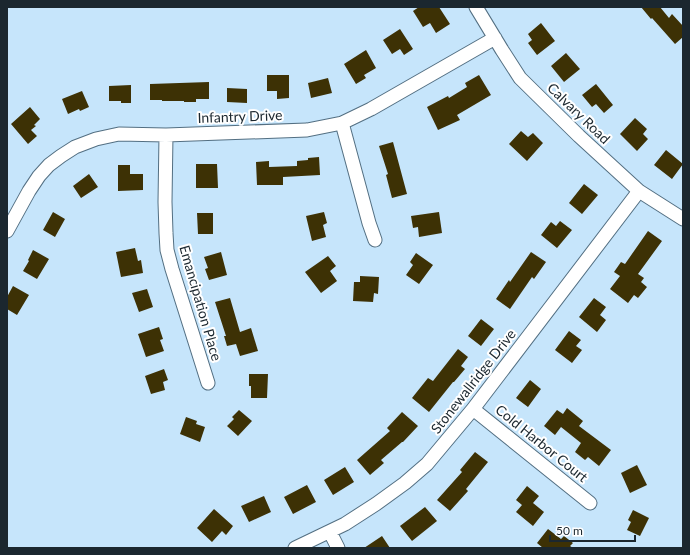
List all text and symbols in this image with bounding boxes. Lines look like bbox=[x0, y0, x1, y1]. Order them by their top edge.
street label: Calvary Road bbox=[544, 79, 614, 147]
street label: Infantry Drive bbox=[197, 106, 283, 126]
street label: Emancipation Place bbox=[176, 243, 226, 363]
street label: Stonewallridge Drive bbox=[427, 325, 519, 437]
street label: Cold Harbor Court bbox=[492, 401, 592, 485]
scale bar bbox=[550, 517, 635, 543]
text: 50 m bbox=[556, 523, 583, 538]

